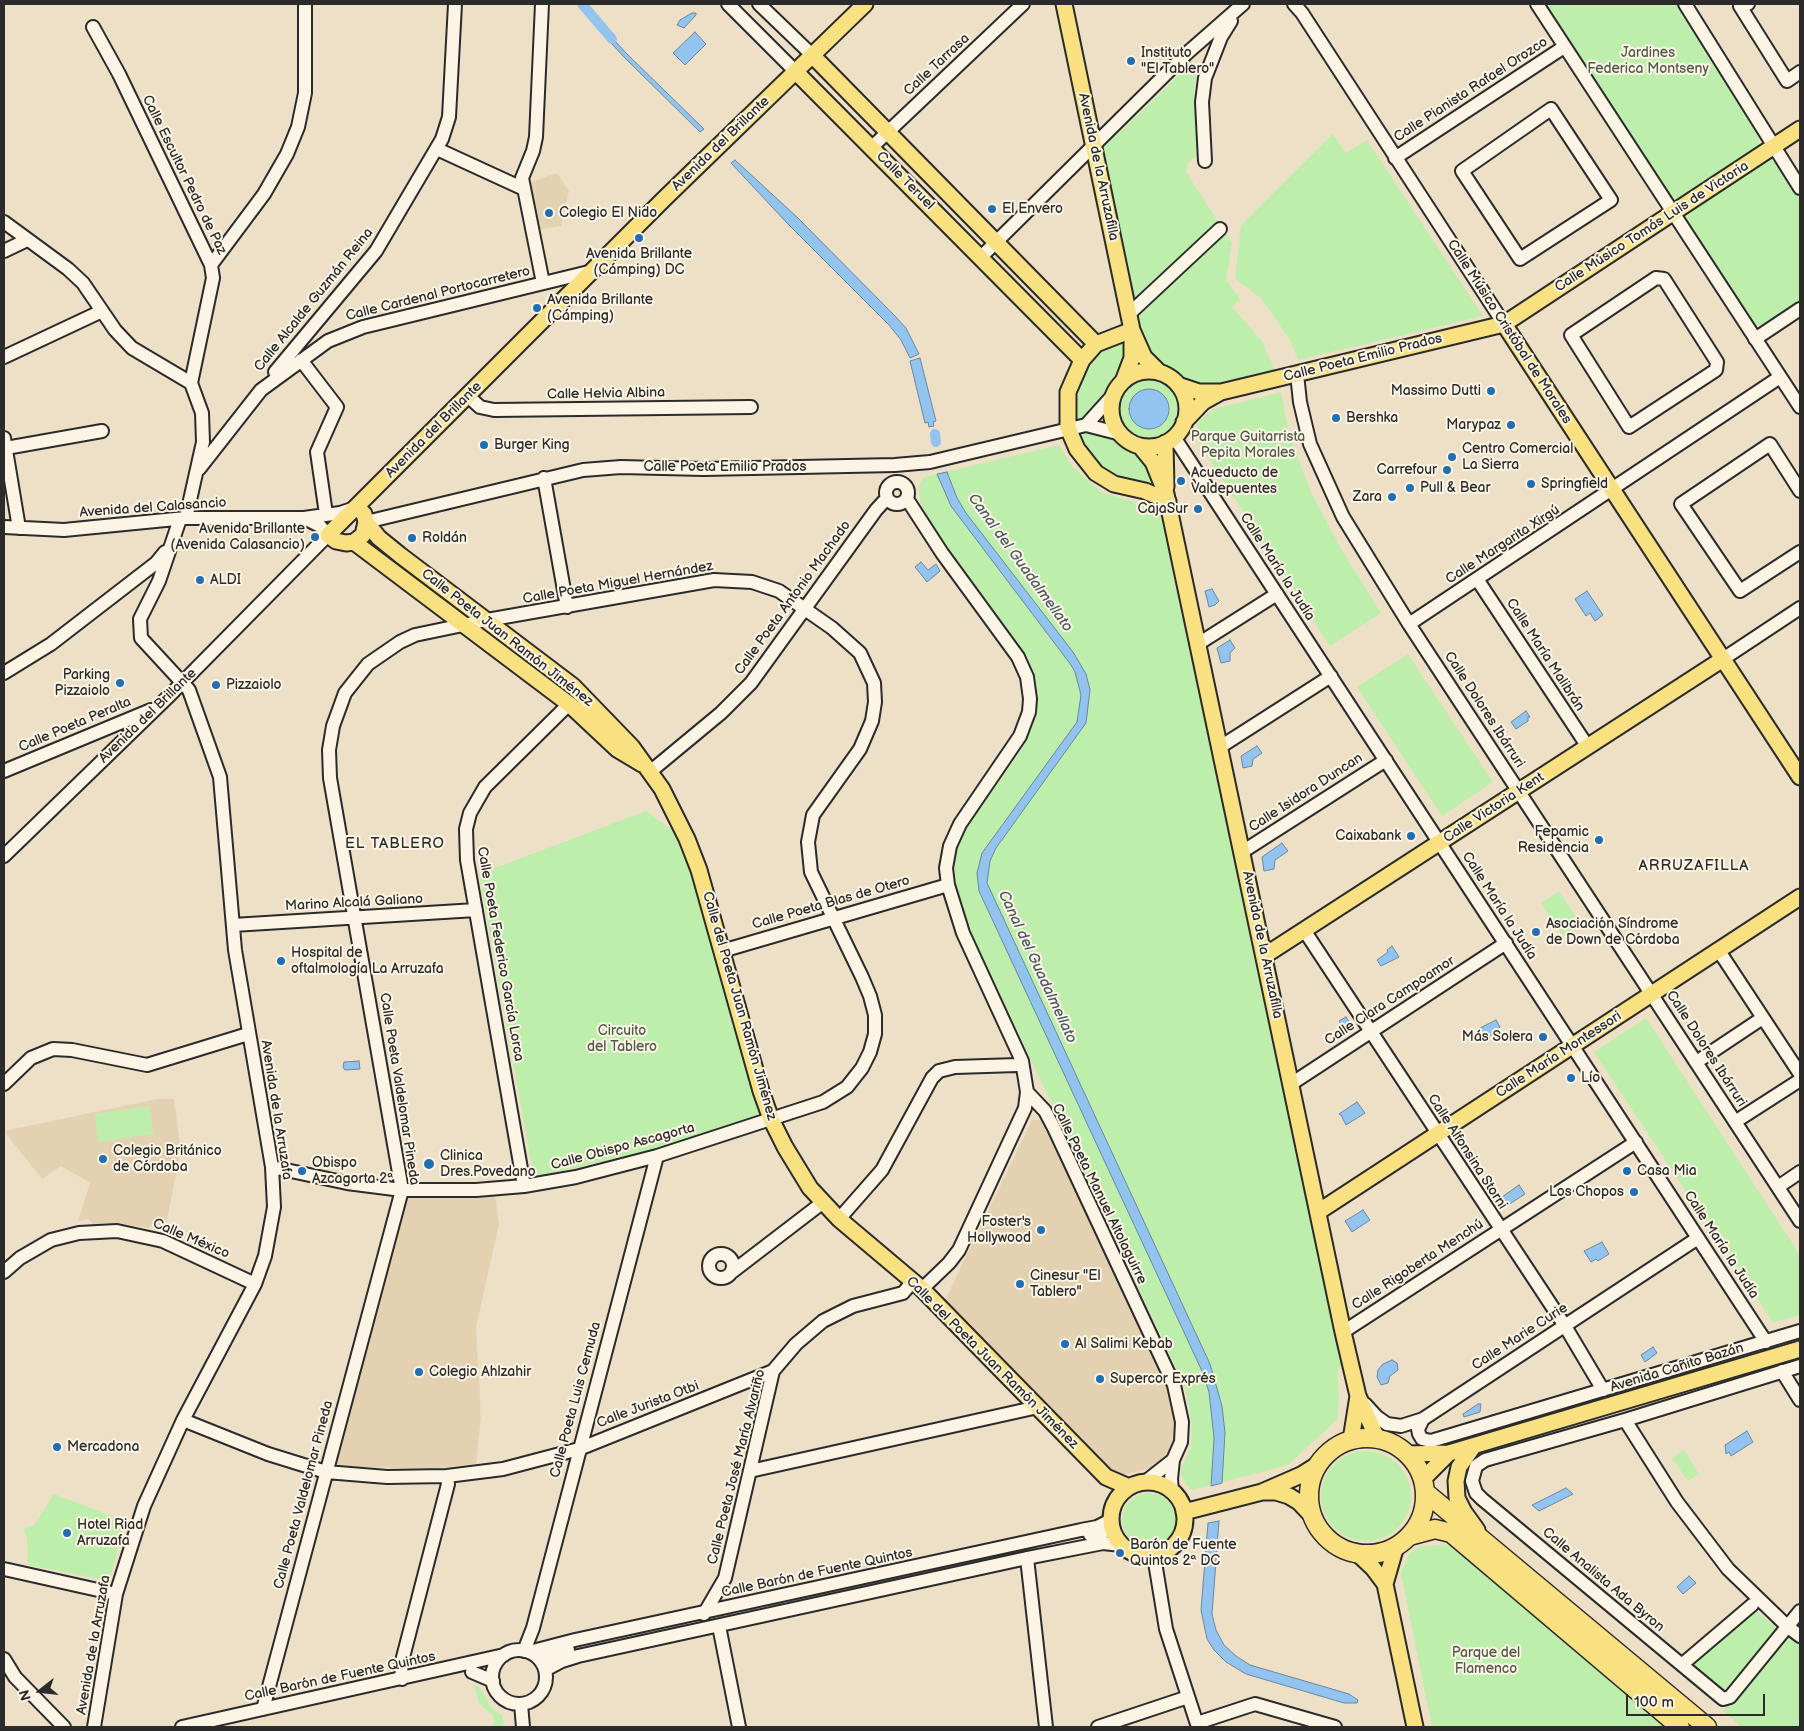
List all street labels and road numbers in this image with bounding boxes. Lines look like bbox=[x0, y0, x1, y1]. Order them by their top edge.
street label: Calle Tarrasa bbox=[901, 30, 973, 100]
street label: Calle Pianista Rafael Orozco bbox=[1391, 34, 1551, 146]
street label: Avenida de la Arruzafilla bbox=[1074, 92, 1122, 242]
street label: Calle Escultor Pedro de Paz bbox=[138, 93, 230, 257]
street label: Avenida del Brillante bbox=[669, 93, 773, 195]
street label: Calle Teruel bbox=[872, 148, 938, 214]
street label: Calle Músico Tomás Luis de Victoria bbox=[1552, 158, 1752, 296]
street label: Calle Alcalde Guzmán Reina bbox=[251, 225, 377, 375]
street label: Calle Músico Cristóbal de Morales bbox=[1443, 237, 1575, 427]
street label: Calle Cardenal Portocarretero bbox=[344, 263, 532, 325]
street label: Calle Poeta Emilio Prados bbox=[1282, 330, 1444, 386]
street label: Avenida del Brillante bbox=[382, 378, 486, 482]
street label: Calle Helvia Albina bbox=[547, 385, 665, 403]
street label: Calle Poeta Emilio Prados bbox=[644, 459, 806, 475]
street label: Avenida del Calasancio bbox=[79, 494, 227, 522]
street label: Calle Margarita Xirgú bbox=[1443, 502, 1563, 588]
street label: Calle María la Judía bbox=[1236, 510, 1318, 624]
street label: Calle Poeta Antonio Machado bbox=[731, 518, 855, 678]
street label: Calle Poeta Miguel Hernández bbox=[522, 558, 714, 608]
street label: Calle Poeta Juan Ramón Jiménez bbox=[418, 566, 596, 710]
street label: Calle María Malibrán bbox=[1502, 595, 1588, 715]
street label: Calle Dolores Ibárruri bbox=[1440, 649, 1528, 771]
street label: Avenida del Brillante bbox=[96, 665, 200, 767]
street label: Calle Poeta Peralta bbox=[16, 694, 134, 756]
street label: Calle Isidora Duncan bbox=[1246, 750, 1366, 836]
street label: Calle Victoria Kent bbox=[1440, 769, 1548, 847]
street label: Calle Poeta Federico García Lorca bbox=[473, 845, 527, 1063]
street label: Calle María la Judía bbox=[1458, 849, 1540, 963]
street label: Avenida de la Arruzafilla bbox=[1238, 870, 1286, 1020]
street label: Calle Poeta Blas de Otero bbox=[750, 872, 912, 934]
street label: Calle del Poeta Juan Ramón Jiménez bbox=[698, 890, 780, 1122]
street label: Marino Alcalá Galiano bbox=[285, 891, 423, 915]
street label: Calle Clara Campoamor bbox=[1322, 953, 1458, 1049]
street label: Calle Dolores Ibárruri bbox=[1662, 988, 1750, 1110]
street label: Calle Poeta Valdelomar Pineda bbox=[375, 992, 423, 1186]
street label: Calle María Montessori bbox=[1493, 1008, 1625, 1102]
street label: Avenida de la Arruzafa bbox=[257, 1039, 295, 1181]
street label: Calle Alfonsina Storni bbox=[1424, 1091, 1510, 1213]
street label: Calle Poeta Manuel Altolaguirre bbox=[1048, 1101, 1150, 1287]
street label: Calle Obispo Ascagorta bbox=[549, 1120, 697, 1174]
street label: Calle María la Judía bbox=[1680, 1188, 1762, 1302]
street label: Calle México bbox=[150, 1215, 232, 1263]
street label: Calle Rigoberta Menchú bbox=[1349, 1216, 1487, 1314]
street label: Calle del Poeta Juan Ramón Jiménez bbox=[902, 1273, 1082, 1453]
street label: Calle Marie Curie bbox=[1469, 1300, 1571, 1374]
street label: Calle Poeta Luis Cernuda bbox=[547, 1320, 605, 1480]
street label: Avenida Cañito Bazán bbox=[1608, 1340, 1746, 1396]
street label: Calle Poeta José María Alvariño bbox=[705, 1368, 769, 1566]
street label: Calle Jurista Otbi bbox=[595, 1378, 701, 1432]
street label: Calle Poeta Valdelomar Pineda bbox=[271, 1399, 337, 1591]
street label: Calle Analista Ada Byron bbox=[1539, 1524, 1667, 1636]
street label: Calle Barón de Fuente Quintos bbox=[720, 1545, 914, 1601]
street label: Avenida de la Arruzafa bbox=[73, 1574, 115, 1716]
street label: Calle Barón de Fuente Quintos bbox=[243, 1649, 437, 1705]

